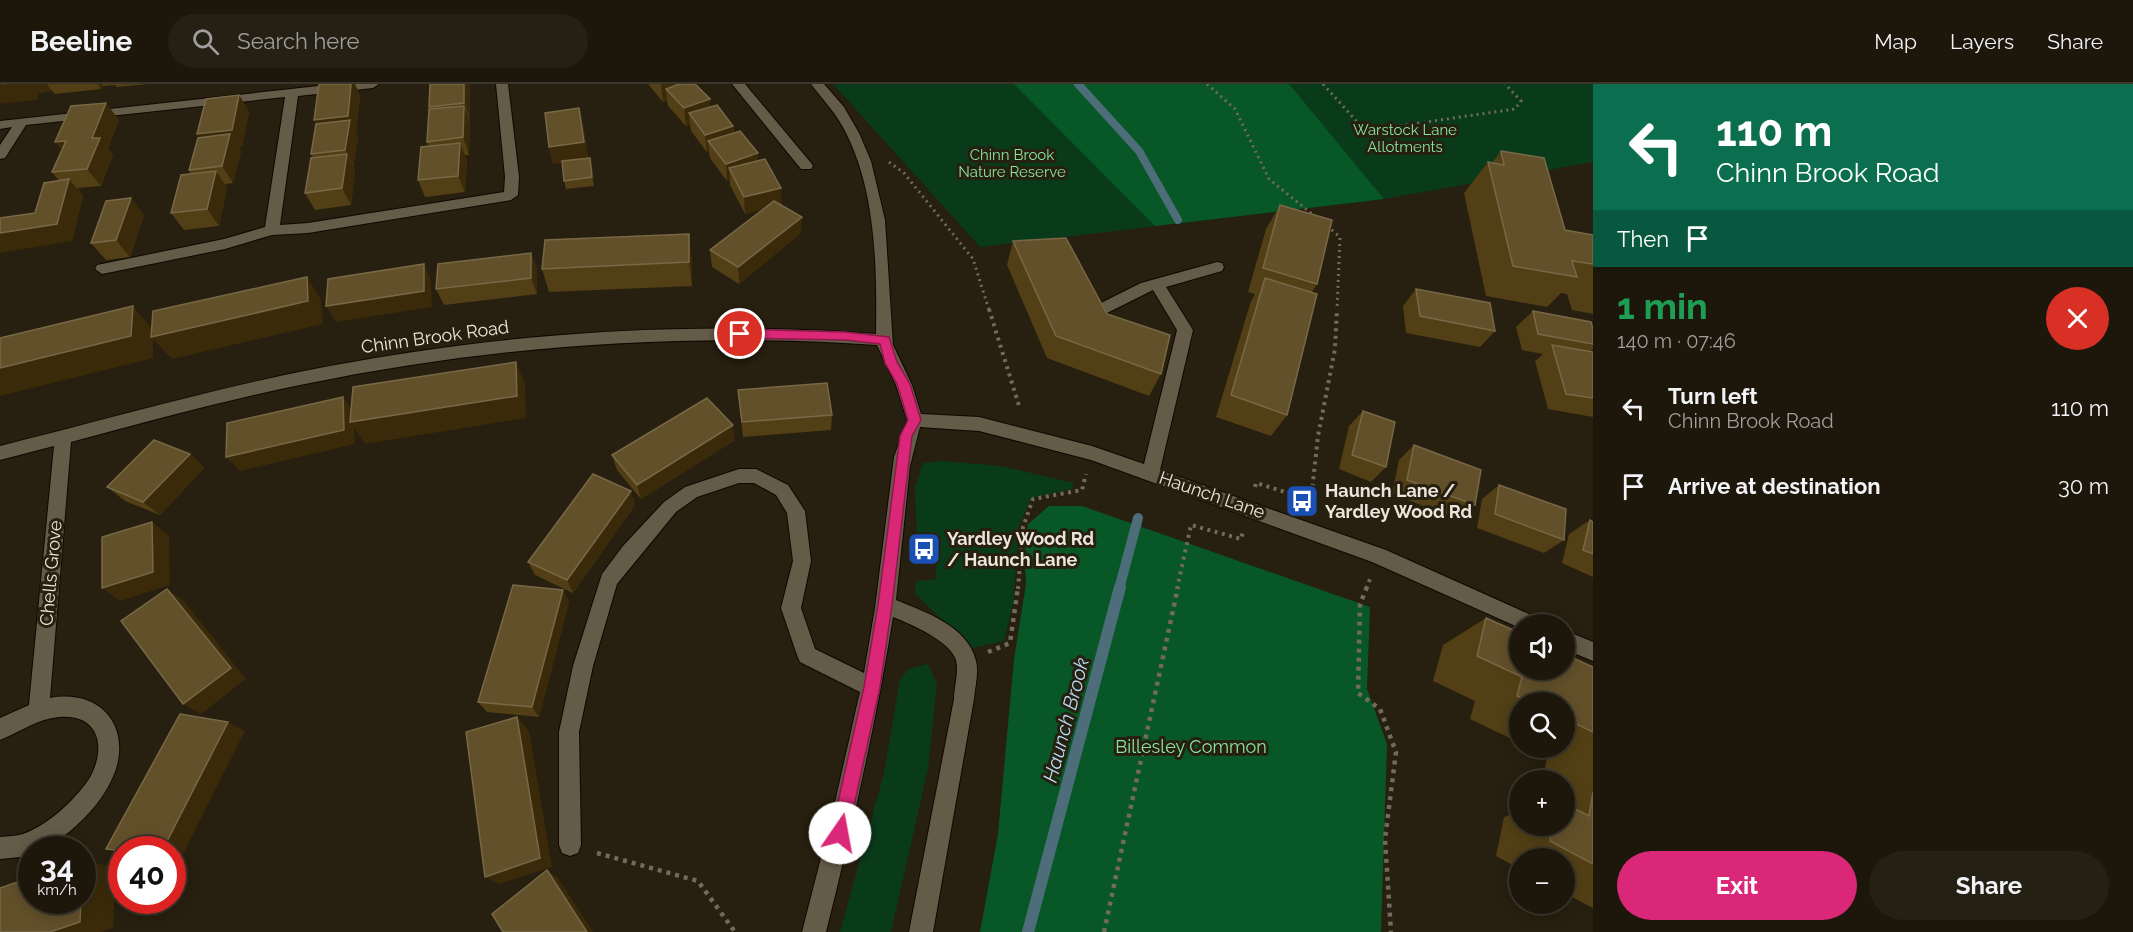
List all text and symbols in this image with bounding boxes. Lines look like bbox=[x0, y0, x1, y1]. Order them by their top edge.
search box bbox=[168, 14, 588, 68]
text: Beeline bbox=[30, 25, 132, 58]
icon: search bbox=[189, 25, 222, 58]
text: Search here bbox=[237, 28, 359, 54]
text: Map bbox=[1874, 29, 1917, 54]
text: Layers bbox=[1950, 29, 2014, 54]
text: Share bbox=[2047, 29, 2103, 54]
text: 110 m bbox=[1716, 107, 1832, 156]
icon: left bbox=[1617, 108, 1695, 186]
park label: Warstock Lane Allotments bbox=[1353, 121, 1457, 156]
park label: Chinn Brook Nature Reserve bbox=[958, 146, 1066, 181]
text: Chinn Brook Road bbox=[1716, 157, 1940, 188]
icon: arrive bbox=[1681, 222, 1714, 255]
text: Then bbox=[1617, 226, 1669, 252]
text: 1 min bbox=[1617, 285, 1708, 327]
button: close bbox=[2046, 287, 2109, 350]
pin bbox=[714, 308, 765, 359]
street label: Chinn Brook Road bbox=[360, 316, 510, 357]
icon: arrive bbox=[723, 317, 756, 350]
text: 140 m · 07:46 bbox=[1617, 329, 1736, 353]
text: Turn left bbox=[1668, 383, 1758, 409]
icon: left bbox=[1617, 392, 1650, 425]
text: 110 m bbox=[2051, 395, 2109, 421]
text: Chinn Brook Road bbox=[1668, 409, 1834, 433]
street label: Haunch Lane bbox=[1156, 467, 1268, 523]
icon: arrive bbox=[1617, 470, 1650, 503]
text: Arrive at destination bbox=[1668, 473, 1881, 499]
text: 30 m bbox=[2058, 473, 2109, 499]
place label: Haunch Lane / Yardley Wood Rd bbox=[1325, 480, 1472, 522]
bus stop icon: Haunch Lane / Yardley Wood Rd bbox=[1284, 483, 1320, 519]
street label: Chells Grove bbox=[35, 519, 66, 626]
place label: Yardley Wood Rd / Haunch Lane bbox=[947, 528, 1094, 570]
bus stop icon: Yardley Wood Rd / Haunch Lane bbox=[906, 531, 942, 567]
map controls bbox=[1509, 614, 1575, 914]
button: sound bbox=[1509, 614, 1575, 680]
water label: Haunch Brook bbox=[1038, 655, 1094, 785]
button: search bbox=[1509, 692, 1575, 758]
park label: Billesley Common bbox=[1115, 736, 1267, 757]
button: + bbox=[1509, 770, 1575, 836]
position arrow bbox=[808, 801, 872, 865]
speed limit sign: 40 bbox=[108, 836, 186, 914]
button: − bbox=[1509, 848, 1575, 914]
text: 34 bbox=[40, 850, 74, 885]
button: Exit bbox=[1617, 851, 1857, 920]
button: Share bbox=[1869, 851, 2109, 920]
text: km/h bbox=[37, 881, 77, 899]

